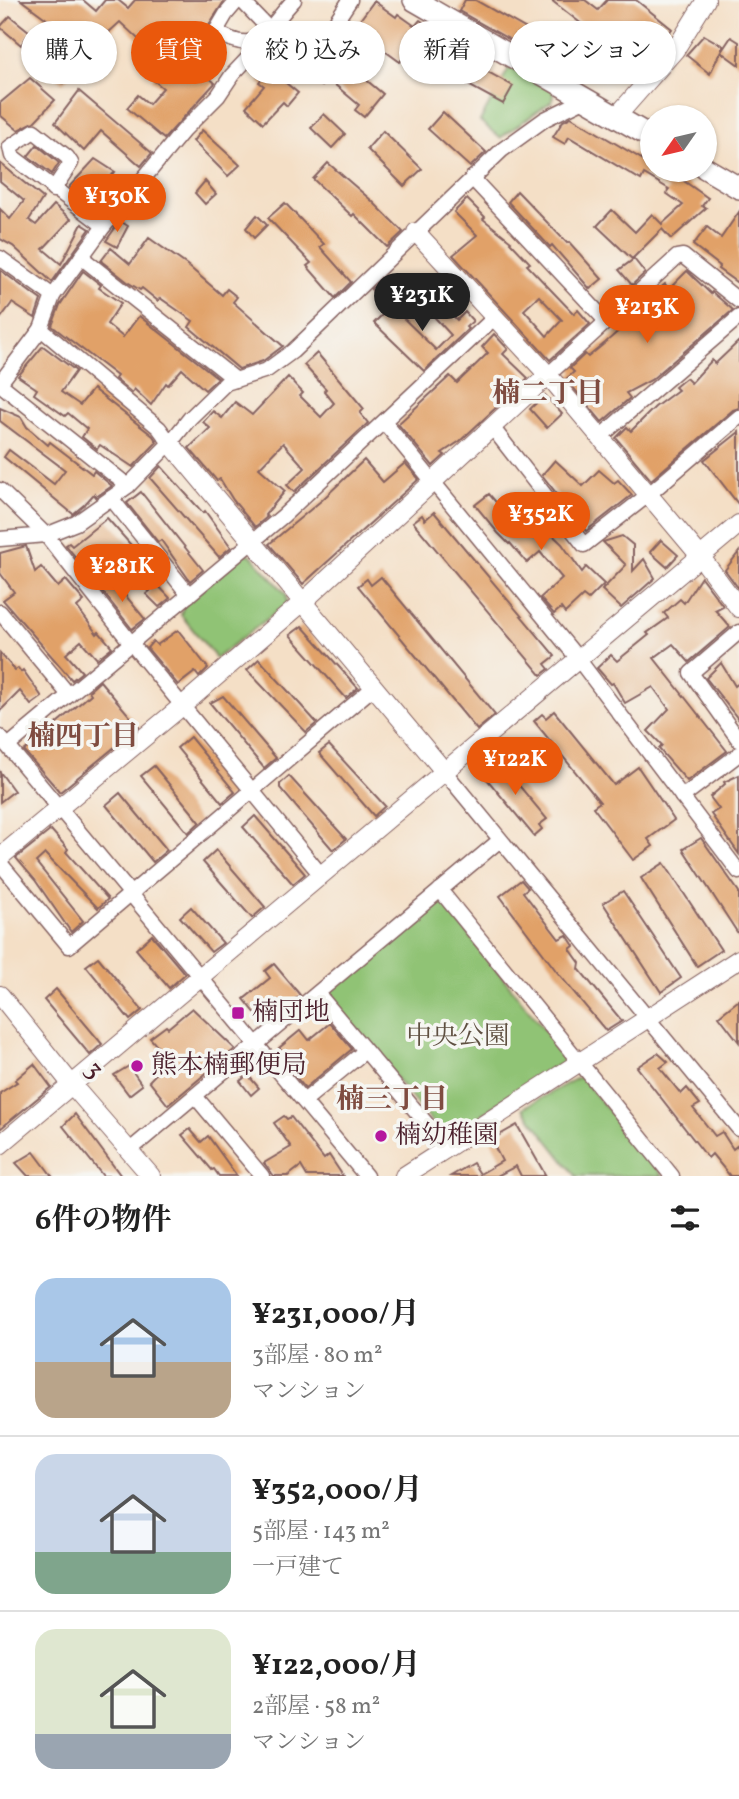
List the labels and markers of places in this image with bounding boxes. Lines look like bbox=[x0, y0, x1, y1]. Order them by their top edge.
pin: ¥130K bbox=[68, 174, 166, 234]
pin: ¥231K bbox=[373, 274, 471, 333]
pin: ¥213K bbox=[598, 286, 696, 345]
pin: ¥352K bbox=[492, 492, 590, 552]
pin: ¥281K bbox=[73, 544, 171, 604]
pin: ¥122K bbox=[466, 738, 564, 797]
place label: 楠団地 bbox=[252, 995, 330, 1031]
marker: 楠団地 bbox=[230, 1005, 246, 1021]
place label: 熊本楠郵便局 bbox=[151, 1048, 307, 1084]
marker: 熊本楠郵便局 bbox=[129, 1058, 145, 1074]
place label: 楠幼稚園 bbox=[395, 1118, 499, 1154]
marker: 楠幼稚園 bbox=[373, 1128, 389, 1144]

